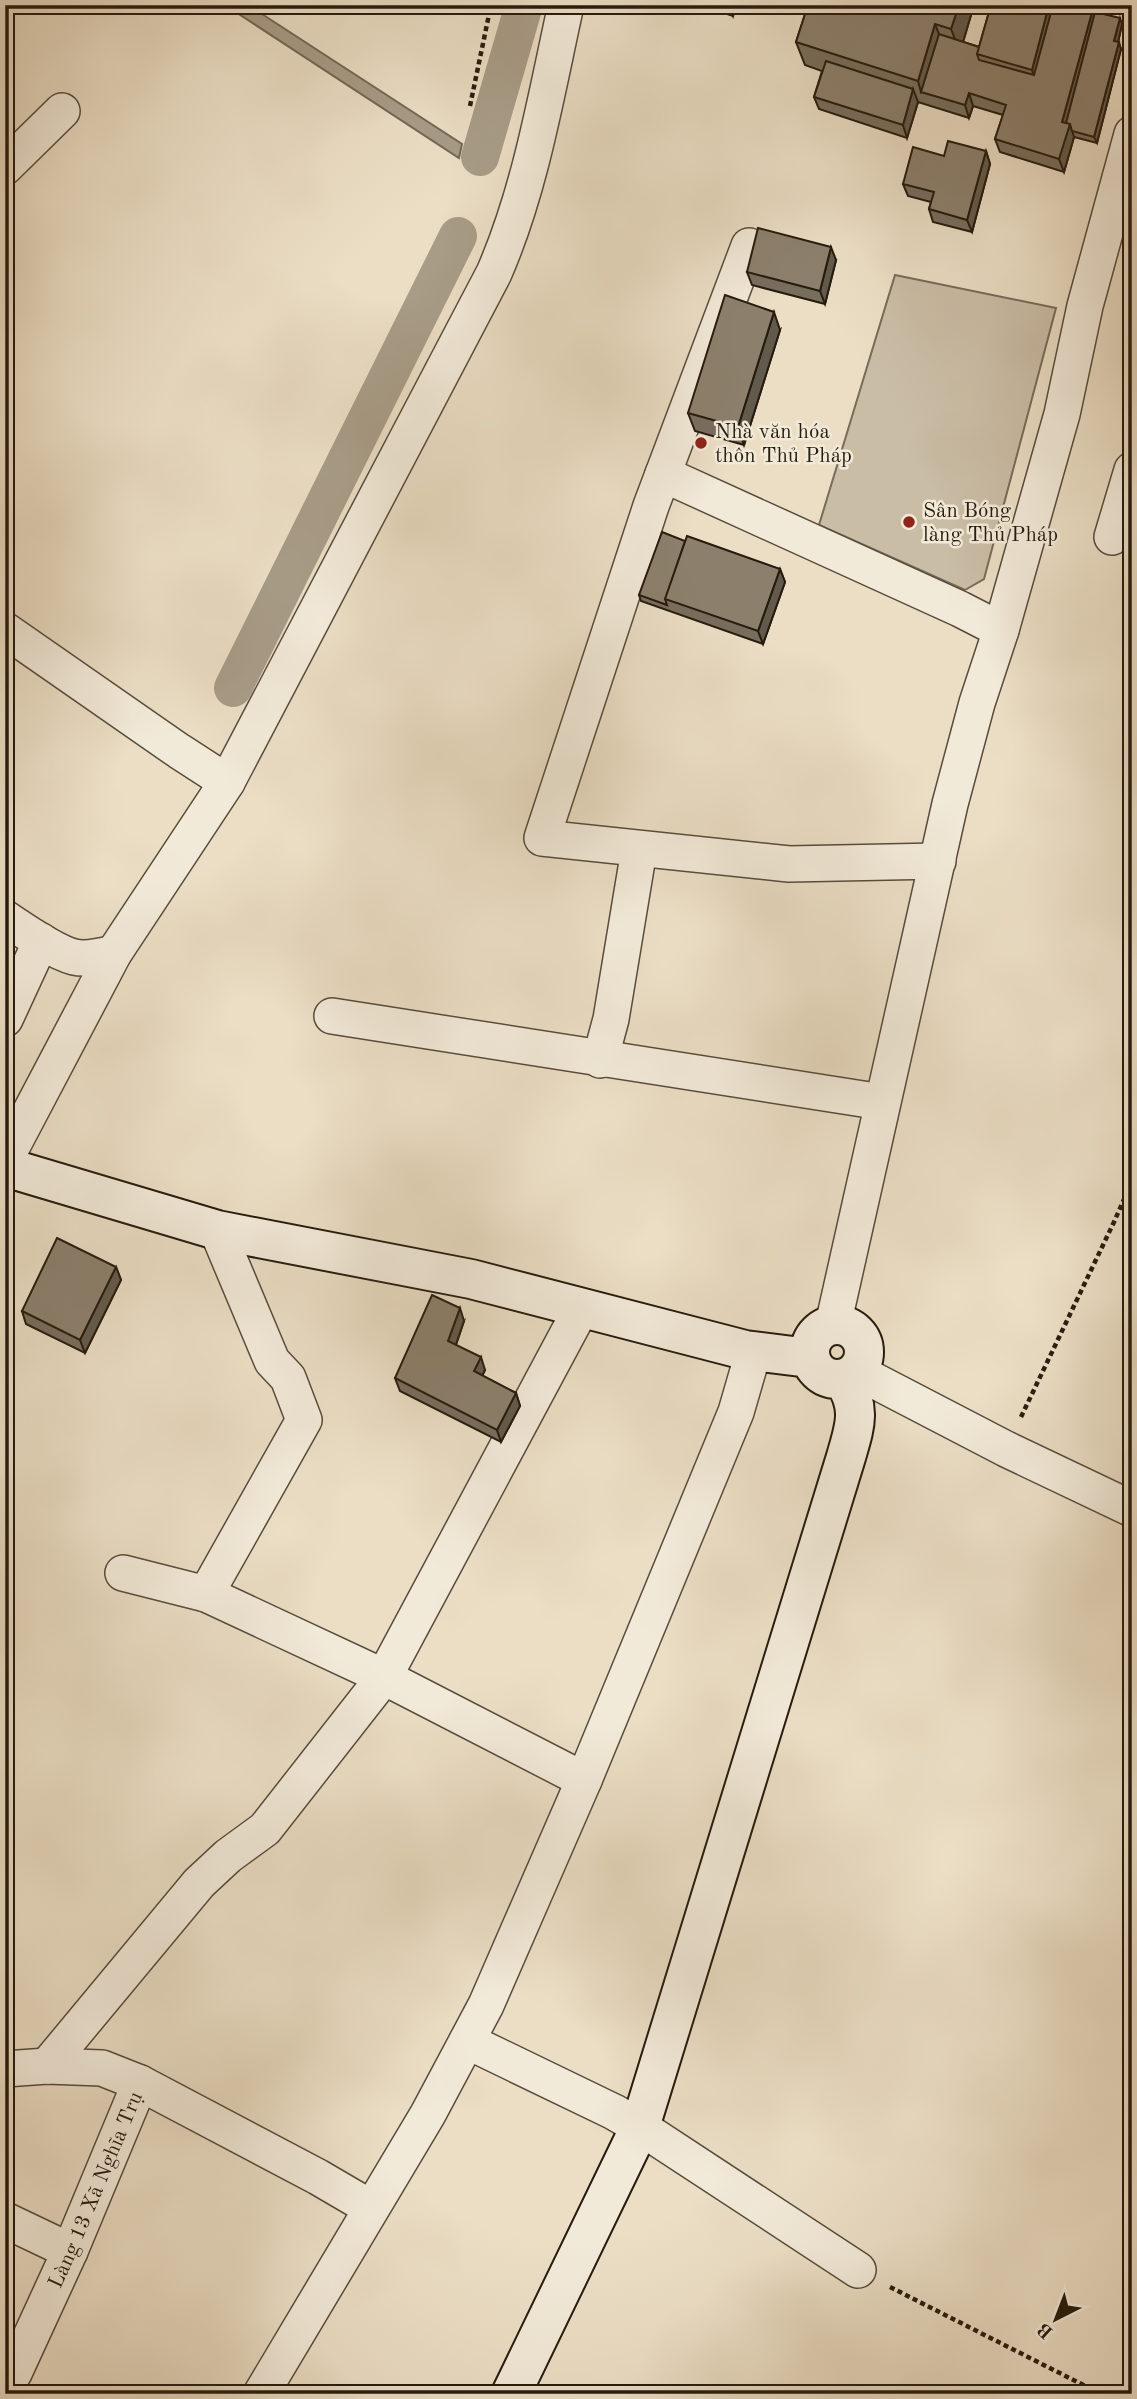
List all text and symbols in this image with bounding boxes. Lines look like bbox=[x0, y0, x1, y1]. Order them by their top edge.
place label: Nhà văn hóa thôn Thủ Pháp bbox=[715, 422, 852, 467]
marker: Nhà văn hóa thôn Thủ Pháp bbox=[693, 435, 709, 451]
place label: Sân Bóng làng Thủ Pháp bbox=[923, 501, 1058, 546]
marker: Sân Bóng làng Thủ Pháp bbox=[901, 514, 917, 530]
street label: Làng 13 Xã Nghĩa Trụ bbox=[45, 2089, 147, 2292]
north arrow bbox=[1021, 2284, 1092, 2354]
text: B bbox=[1035, 2318, 1058, 2341]

